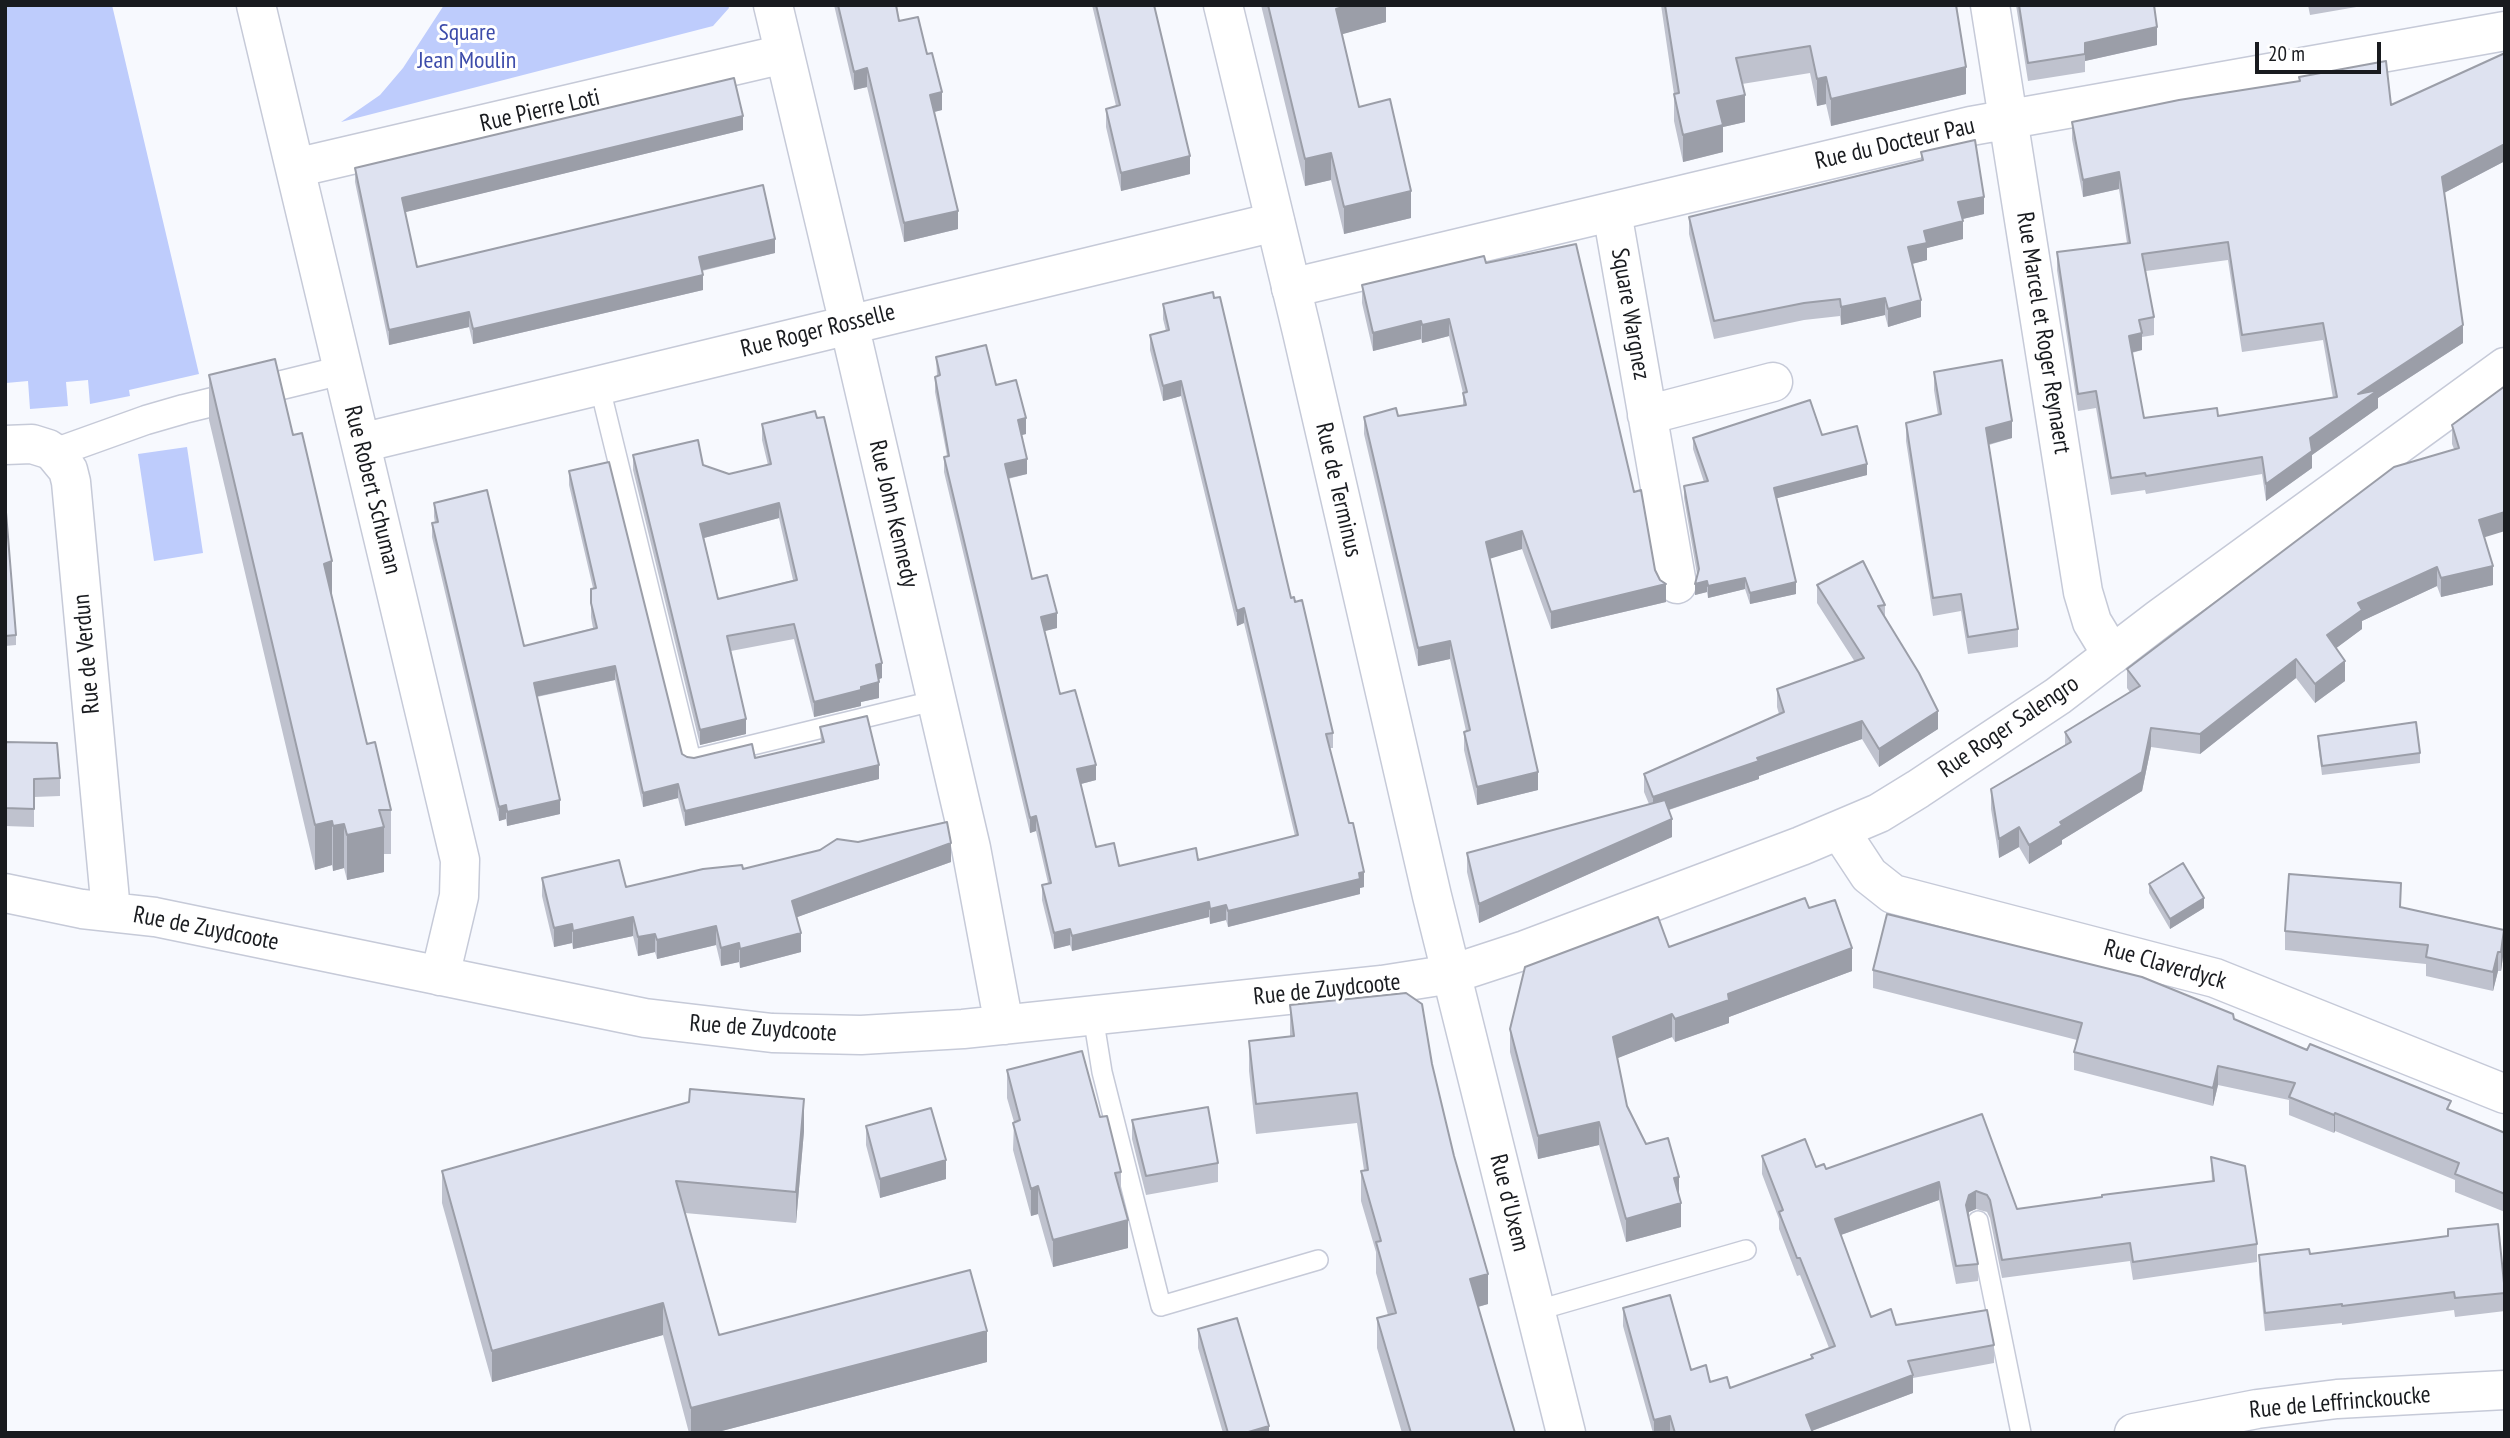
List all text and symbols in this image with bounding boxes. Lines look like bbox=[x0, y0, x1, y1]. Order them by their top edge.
park label: Square Jean Moulin bbox=[418, 19, 516, 75]
scale bar bbox=[2258, 28, 2384, 72]
text: 20 m bbox=[2268, 40, 2305, 67]
street label: Rue Pierre Loti bbox=[477, 83, 603, 139]
street label: Rue du Docteur Pau bbox=[1812, 112, 1978, 176]
street label: Rue Marcel et Roger Reynaert bbox=[2010, 210, 2076, 456]
street label: Square Wargnez bbox=[1604, 246, 1656, 382]
street label: Rue Roger Rosselle bbox=[738, 298, 898, 364]
street label: Rue Robert Schuman bbox=[337, 403, 407, 577]
street label: Rue de Terminus bbox=[1309, 420, 1367, 560]
street label: Rue John Kennedy bbox=[862, 437, 924, 591]
street label: Rue de Verdun bbox=[67, 593, 107, 715]
street label: Rue Roger Salengro bbox=[1933, 669, 2085, 785]
street label: Rue de Zuydcoote bbox=[131, 901, 281, 957]
street label: Rue Claverdyck bbox=[2100, 934, 2230, 996]
street label: Rue de Zuydcoote bbox=[1252, 968, 1402, 1012]
street label: Rue de Zuydcoote bbox=[688, 1009, 838, 1049]
street label: Rue d'Uxem bbox=[1483, 1151, 1535, 1255]
street label: Rue de Leffrinckoucke bbox=[2248, 1381, 2432, 1425]

